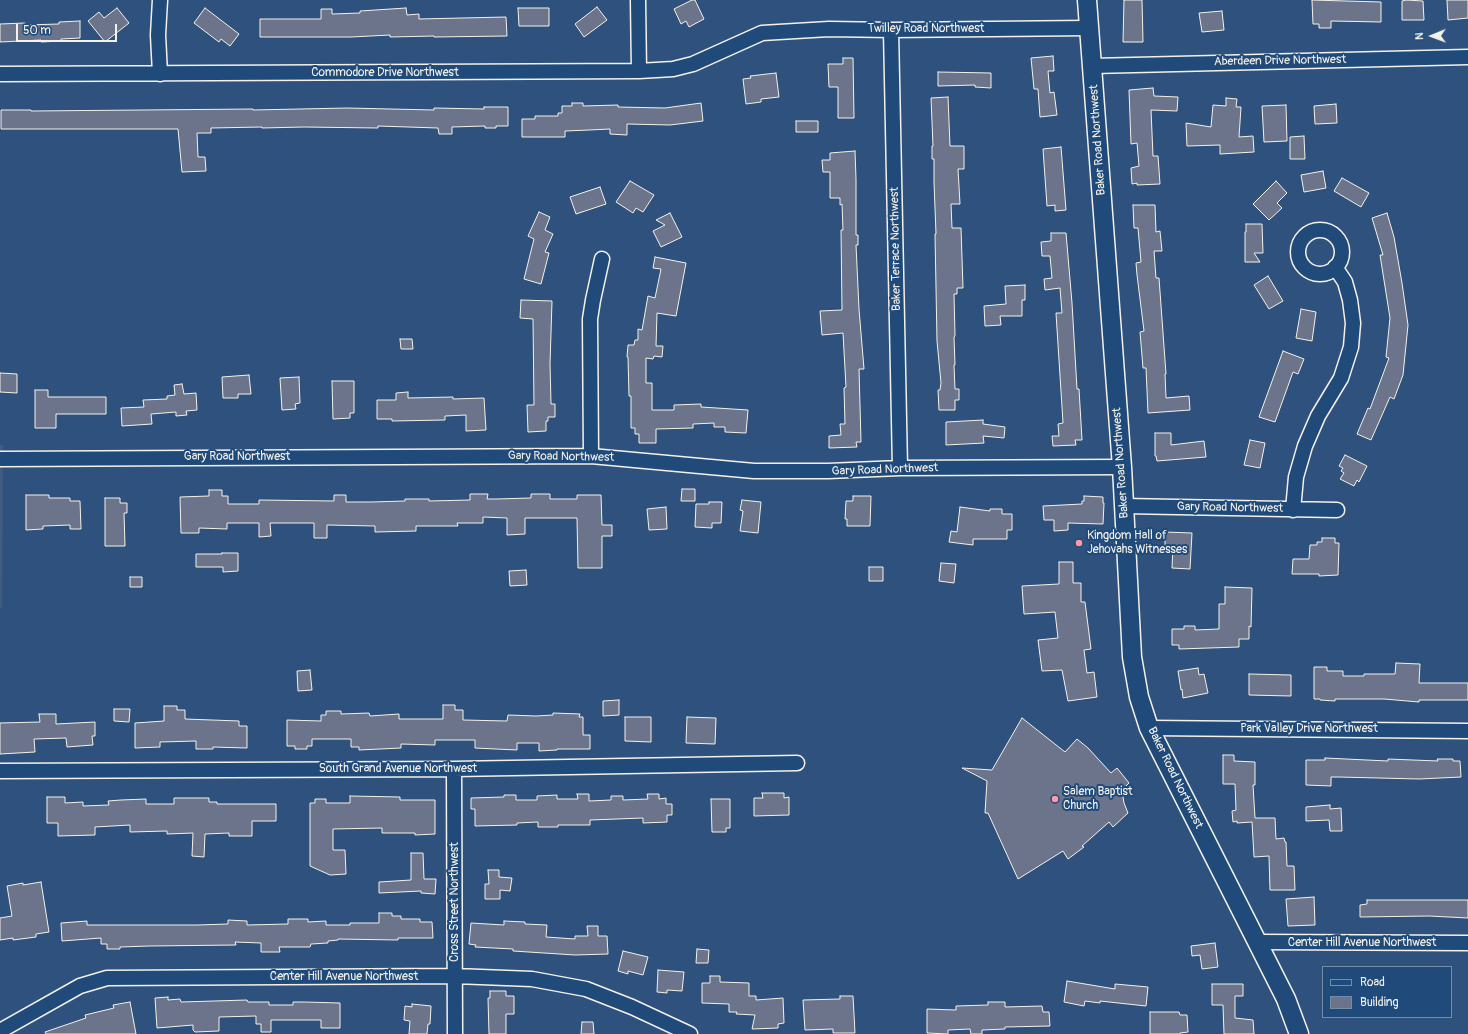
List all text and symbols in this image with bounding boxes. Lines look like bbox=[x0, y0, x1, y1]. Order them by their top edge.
scale bar bbox=[18, 16, 119, 42]
north arrow bbox=[1412, 16, 1452, 56]
street label: Twilley Road Northwest bbox=[868, 22, 984, 36]
text: 50 m bbox=[23, 23, 51, 38]
text: N bbox=[1413, 32, 1426, 40]
street label: Aberdeen Drive Northwest bbox=[1214, 53, 1346, 69]
street label: Commodore Drive Northwest bbox=[311, 66, 459, 80]
street label: Baker Road Northwest bbox=[1087, 84, 1109, 196]
street label: Baker Terrace Northwest bbox=[888, 187, 904, 311]
street label: Baker Road Northwest bbox=[1110, 407, 1132, 519]
street label: Gary Road Northwest bbox=[508, 449, 614, 465]
street label: Gary Road Northwest bbox=[184, 450, 290, 464]
street label: Gary Road Northwest bbox=[832, 461, 938, 479]
street label: Gary Road Northwest bbox=[1177, 500, 1283, 516]
place label: Kingdom Hall of Jehovahs Witnesses bbox=[1087, 529, 1187, 557]
marker: Kingdom Hall of Jehovahs Witnesses bbox=[1074, 538, 1084, 548]
street label: Park Valley Drive Northwest bbox=[1240, 722, 1378, 736]
street label: Baker Road Northwest bbox=[1144, 725, 1206, 831]
street label: South Grand Avenue Northwest bbox=[319, 762, 477, 776]
place label: Salem Baptist Church bbox=[1063, 785, 1133, 813]
marker: Salem Baptist Church bbox=[1050, 794, 1060, 804]
street label: Cross Street Northwest bbox=[448, 842, 462, 962]
street label: Center Hill Avenue Northwest bbox=[1288, 936, 1436, 950]
legend bbox=[1322, 966, 1452, 1018]
street label: Center Hill Avenue Northwest bbox=[270, 970, 418, 984]
text: Road bbox=[1360, 975, 1385, 990]
text: Building bbox=[1360, 995, 1399, 1010]

